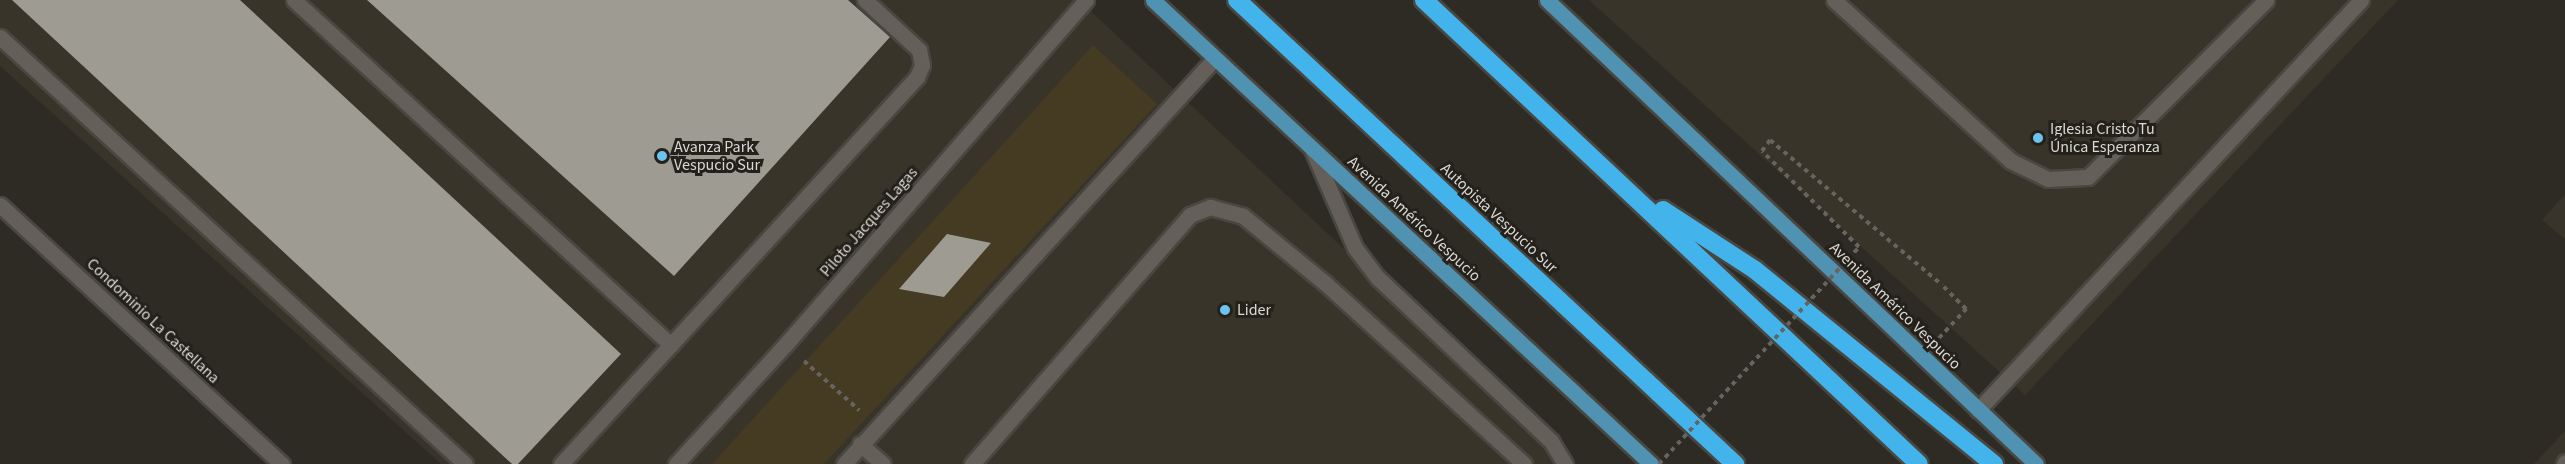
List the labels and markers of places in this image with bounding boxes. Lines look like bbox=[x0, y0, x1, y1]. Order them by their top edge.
place label: Iglesia Cristo Tu Única Esperanza bbox=[2050, 119, 2160, 157]
marker: Iglesia Cristo Tu Única Esperanza bbox=[2031, 131, 2045, 145]
place label: Avanza Park Vespucio Sur bbox=[674, 137, 760, 175]
marker: Avanza Park Vespucio Sur bbox=[655, 149, 669, 163]
place label: Lider bbox=[1237, 300, 1271, 320]
marker: Lider bbox=[1218, 303, 1232, 317]

